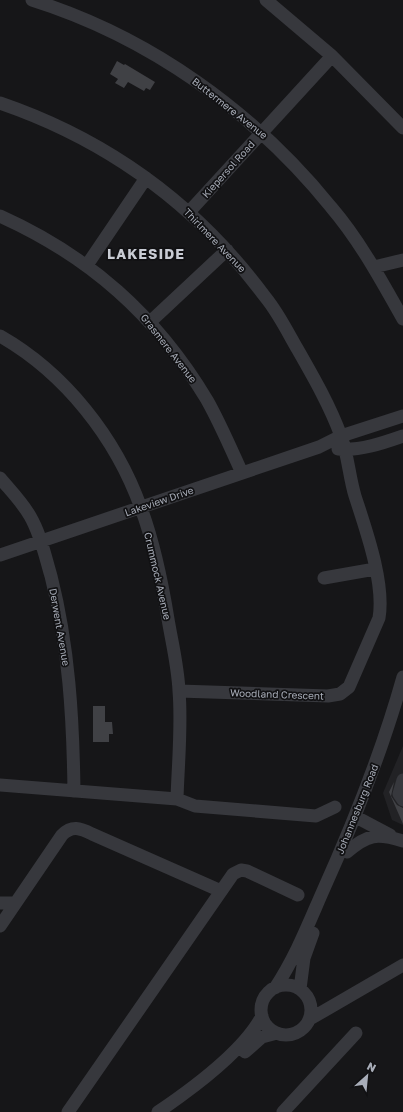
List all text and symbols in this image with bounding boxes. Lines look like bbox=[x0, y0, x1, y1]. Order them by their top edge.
street label: Buttermere Avenue bbox=[190, 75, 270, 141]
street label: Kiepersol Road bbox=[199, 138, 257, 200]
street label: Thirlmere Avenue bbox=[181, 206, 249, 275]
district label: LAKESIDE bbox=[107, 245, 185, 262]
street label: Grasmere Avenue bbox=[138, 311, 200, 385]
street label: Lakeview Drive bbox=[123, 484, 195, 518]
street label: Crummock Avenue bbox=[142, 531, 174, 621]
street label: Derwent Avenue bbox=[47, 587, 73, 667]
street label: Woodland Crescent bbox=[230, 686, 324, 702]
street label: Johannesburg Road bbox=[333, 762, 381, 856]
north arrow bbox=[347, 1056, 387, 1096]
text: N bbox=[365, 1059, 378, 1074]

